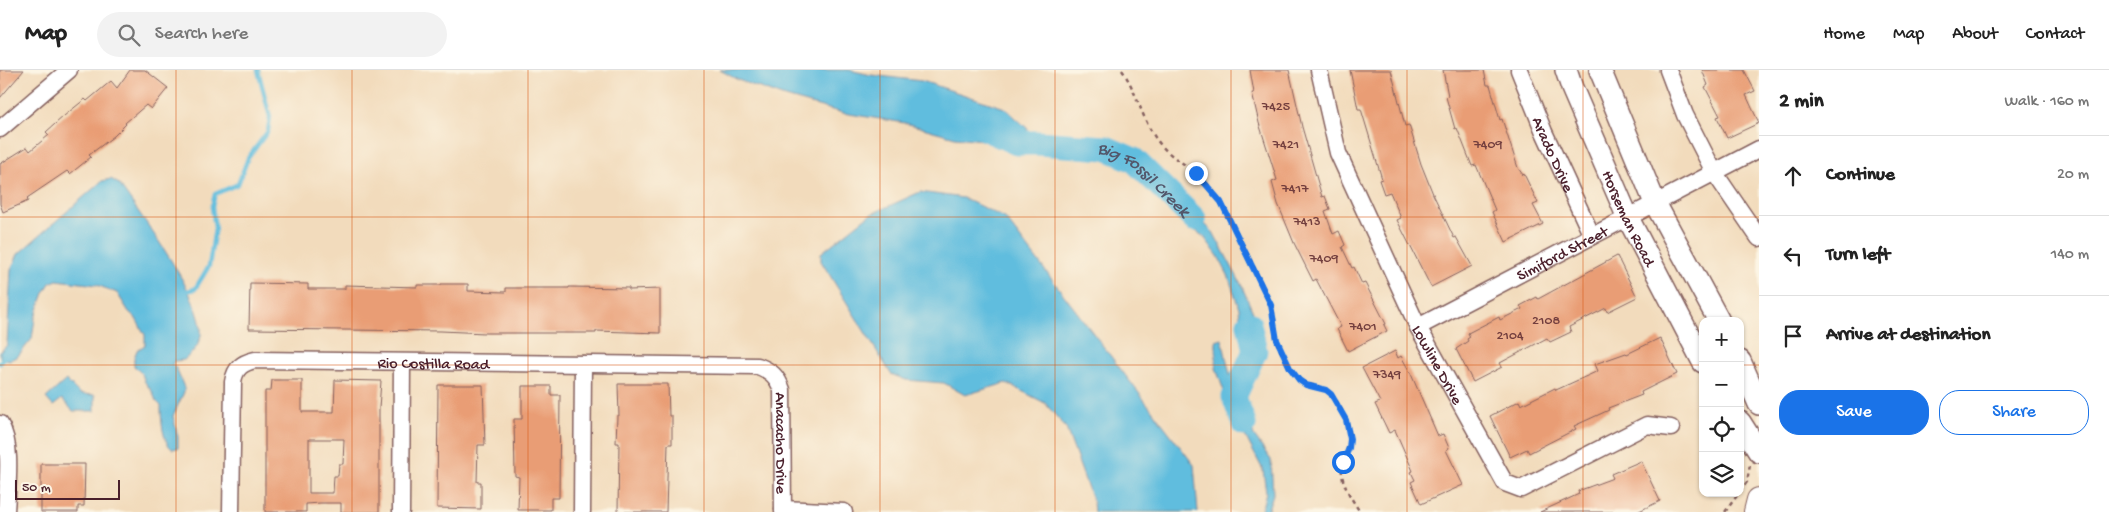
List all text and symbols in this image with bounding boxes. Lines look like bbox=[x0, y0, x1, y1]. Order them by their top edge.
search box bbox=[97, 12, 447, 57]
text: Map bbox=[25, 20, 67, 49]
icon: search bbox=[115, 21, 143, 49]
text: Search here bbox=[155, 23, 248, 46]
text: Home bbox=[1823, 24, 1865, 45]
text: Map bbox=[1893, 24, 1924, 45]
text: About bbox=[1952, 24, 1998, 45]
text: Contact bbox=[2026, 24, 2084, 45]
text: 2 min bbox=[1779, 90, 1824, 115]
text: Walk · 160 m bbox=[2004, 93, 2089, 112]
house number: 7425 bbox=[1261, 99, 1290, 116]
street label: Arado Drive bbox=[1526, 115, 1577, 197]
house number: 7421 bbox=[1272, 137, 1299, 154]
house number: 7409 bbox=[1473, 137, 1502, 154]
water label: Big Fossil Creek bbox=[1097, 139, 1195, 224]
route end bbox=[1185, 162, 1208, 185]
icon: ahead bbox=[1779, 162, 1807, 190]
text: Continue bbox=[1826, 164, 1895, 187]
text: 20 m bbox=[2057, 166, 2089, 185]
street label: Horseman Road bbox=[1596, 168, 1658, 272]
house number: 7417 bbox=[1281, 181, 1309, 198]
house number: 7413 bbox=[1293, 214, 1320, 231]
street label: Simiford Street bbox=[1514, 223, 1613, 287]
icon: left bbox=[1779, 242, 1807, 270]
text: Turn left bbox=[1826, 244, 1890, 267]
text: 140 m bbox=[2051, 246, 2089, 265]
house number: 7409 bbox=[1309, 251, 1338, 268]
house number: 2108 bbox=[1532, 313, 1560, 330]
map controls bbox=[1699, 317, 1744, 497]
button: + bbox=[1699, 317, 1744, 362]
house number: 7401 bbox=[1348, 319, 1377, 336]
icon: arrive bbox=[1779, 322, 1807, 350]
street label: Lowline Drive bbox=[1406, 323, 1466, 409]
text: Arrive at destination bbox=[1826, 324, 1990, 347]
house number: 2104 bbox=[1496, 328, 1524, 345]
street label: Rio Costilla Road bbox=[377, 355, 491, 376]
button: − bbox=[1699, 362, 1744, 407]
house number: 7349 bbox=[1372, 367, 1401, 384]
button: Save bbox=[1779, 390, 1929, 435]
button: Share bbox=[1939, 390, 2089, 435]
street label: Anacacho Drive bbox=[769, 392, 789, 494]
button: locate bbox=[1699, 407, 1744, 452]
route start bbox=[1332, 451, 1355, 474]
button: layers bbox=[1699, 452, 1744, 497]
scale bar bbox=[15, 477, 120, 500]
text: 50 m bbox=[22, 480, 51, 497]

